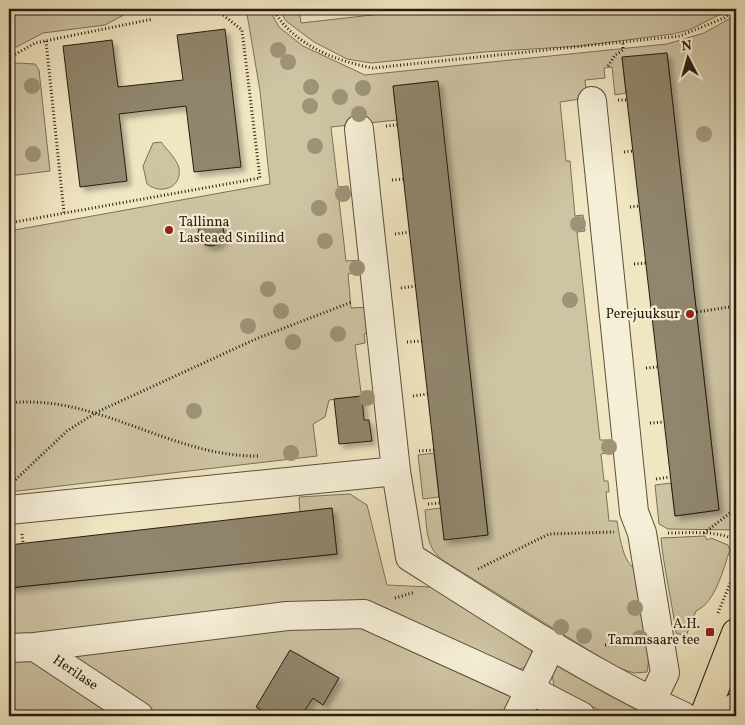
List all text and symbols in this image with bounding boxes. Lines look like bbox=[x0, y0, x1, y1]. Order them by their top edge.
north arrow bbox=[662, 32, 712, 82]
text: N bbox=[681, 37, 693, 57]
place label: Tallinna Lasteaed Sinilind bbox=[179, 213, 285, 248]
marker: Tallinna Lasteaed Sinilind bbox=[163, 224, 175, 236]
place label: Perejuuksur bbox=[606, 305, 680, 324]
marker: Perejuuksur bbox=[684, 308, 696, 320]
place label: A.H. Tammsaare tee bbox=[608, 615, 700, 650]
marker: A.H. Tammsaare tee bbox=[704, 626, 716, 638]
street label: Herilase bbox=[49, 651, 102, 695]

